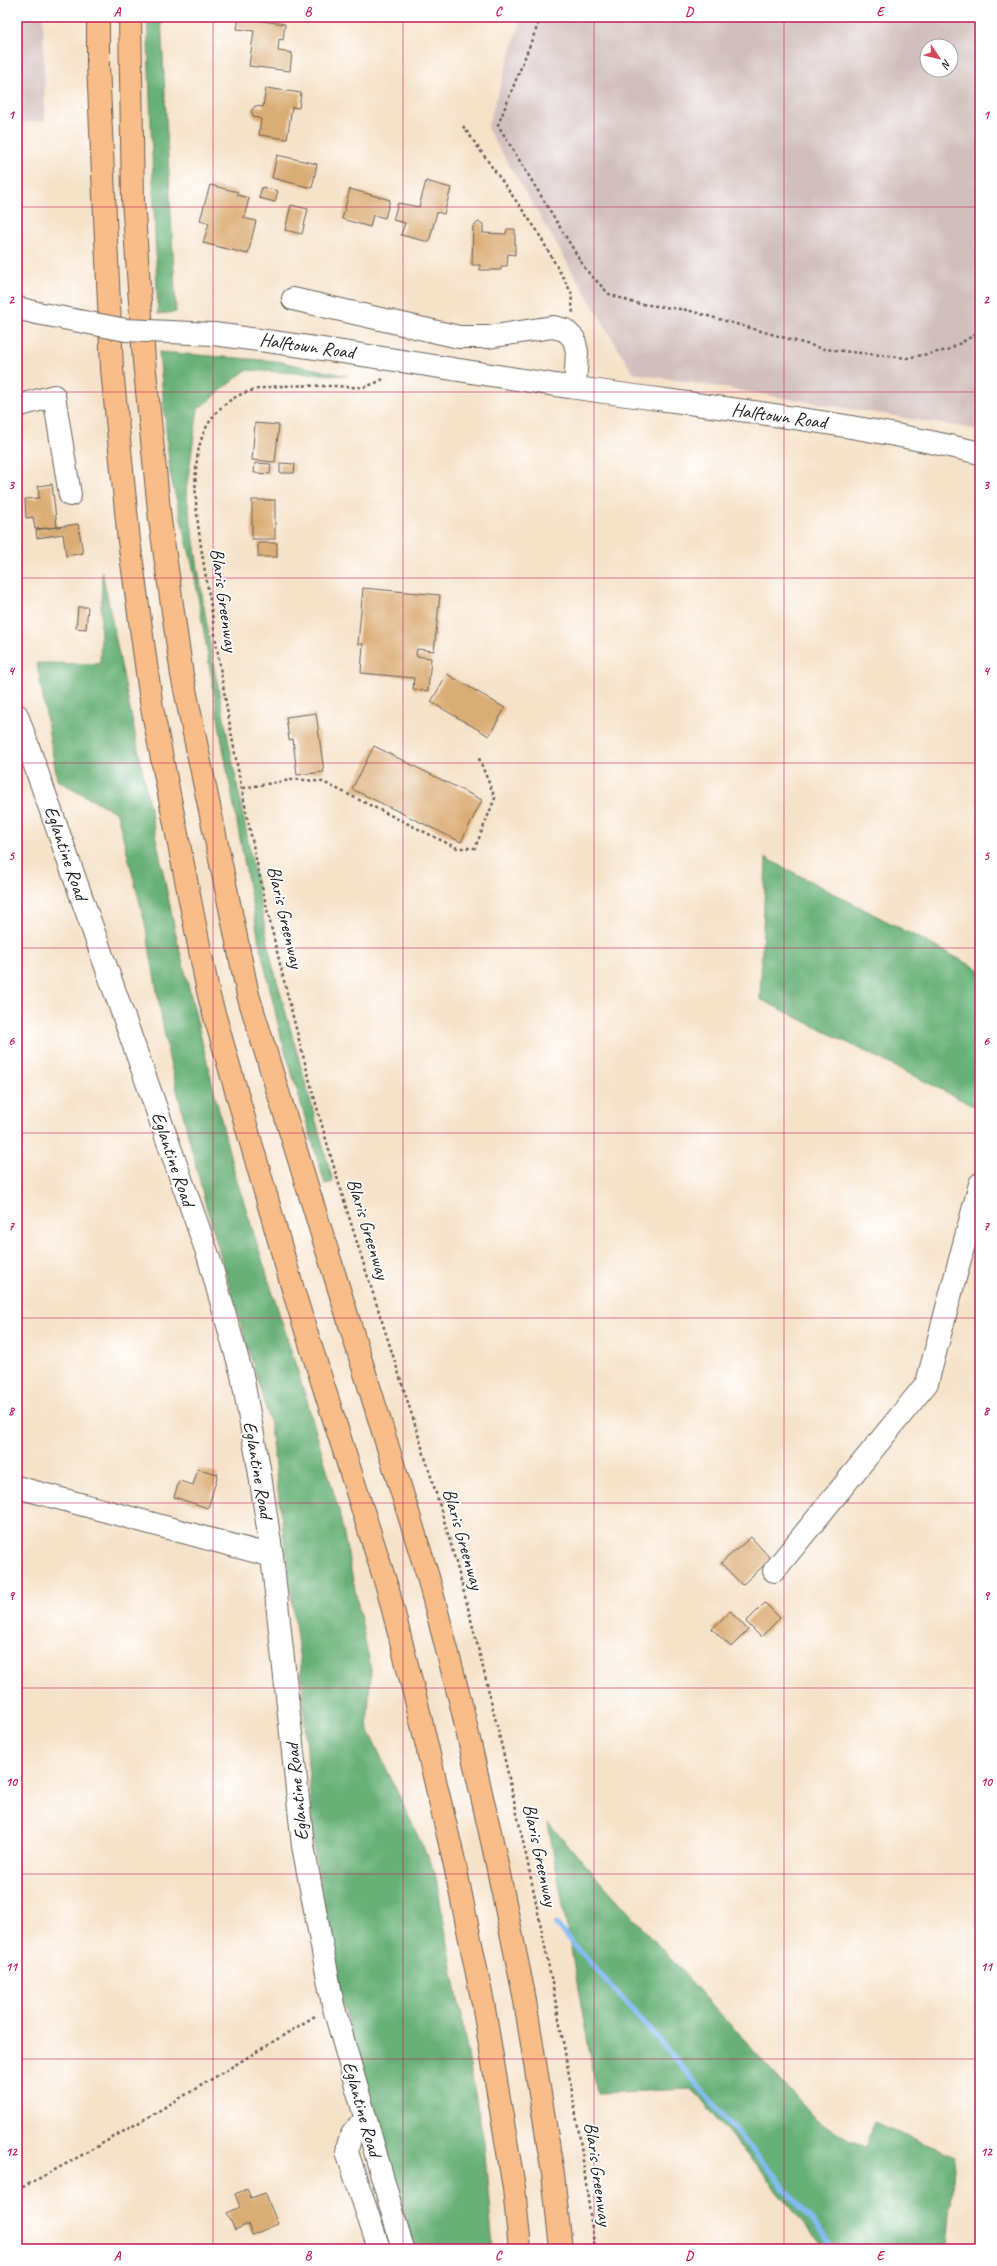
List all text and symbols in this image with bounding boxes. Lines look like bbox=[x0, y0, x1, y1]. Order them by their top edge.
text: A bbox=[114, 4, 122, 20]
text: B bbox=[305, 4, 313, 20]
text: C bbox=[495, 4, 503, 20]
text: D bbox=[685, 4, 694, 20]
text: E bbox=[877, 4, 886, 20]
north arrow bbox=[919, 38, 959, 78]
text: N bbox=[938, 57, 955, 72]
text: 1 bbox=[8, 107, 16, 123]
text: 1 bbox=[983, 107, 991, 123]
text: 2 bbox=[8, 292, 15, 308]
text: 2 bbox=[983, 292, 990, 308]
street label: Halftown Road bbox=[258, 327, 359, 365]
street label: Halftown Road bbox=[730, 397, 831, 435]
text: 3 bbox=[8, 477, 15, 493]
text: 3 bbox=[983, 477, 990, 493]
street label: Blaris Greenway bbox=[205, 547, 243, 655]
text: 4 bbox=[8, 663, 16, 679]
text: 4 bbox=[983, 663, 991, 679]
street label: Eglantine Road bbox=[39, 803, 94, 906]
text: 5 bbox=[8, 848, 15, 864]
text: 5 bbox=[983, 848, 990, 864]
street label: Blaris Greenway bbox=[262, 864, 309, 972]
text: 6 bbox=[8, 1033, 15, 1049]
text: 6 bbox=[983, 1033, 990, 1049]
street label: Eglantine Road bbox=[146, 1109, 201, 1212]
street label: Blaris Greenway bbox=[341, 1176, 395, 1284]
text: 7 bbox=[8, 1218, 15, 1234]
text: 7 bbox=[983, 1218, 990, 1234]
text: 8 bbox=[8, 1403, 16, 1419]
text: 8 bbox=[983, 1403, 991, 1419]
street label: Eglantine Road bbox=[238, 1420, 279, 1523]
street label: Blaris Greenway bbox=[437, 1486, 489, 1594]
text: 9 bbox=[8, 1588, 15, 1604]
text: 9 bbox=[983, 1588, 990, 1604]
street label: Eglantine Road bbox=[280, 1740, 314, 1842]
text: 10 bbox=[5, 1774, 18, 1790]
text: 10 bbox=[980, 1774, 993, 1790]
street label: Blaris Greenway bbox=[517, 1802, 563, 1910]
text: 11 bbox=[5, 1959, 19, 1975]
text: 11 bbox=[980, 1959, 994, 1975]
street label: Eglantine Road bbox=[337, 2059, 388, 2162]
street label: Blaris Greenway bbox=[579, 2121, 617, 2229]
text: 12 bbox=[5, 2144, 18, 2160]
text: 12 bbox=[980, 2144, 993, 2160]
text: A bbox=[114, 2248, 122, 2264]
text: B bbox=[305, 2248, 313, 2264]
text: C bbox=[495, 2248, 503, 2264]
text: D bbox=[685, 2248, 694, 2264]
text: E bbox=[877, 2248, 886, 2264]

